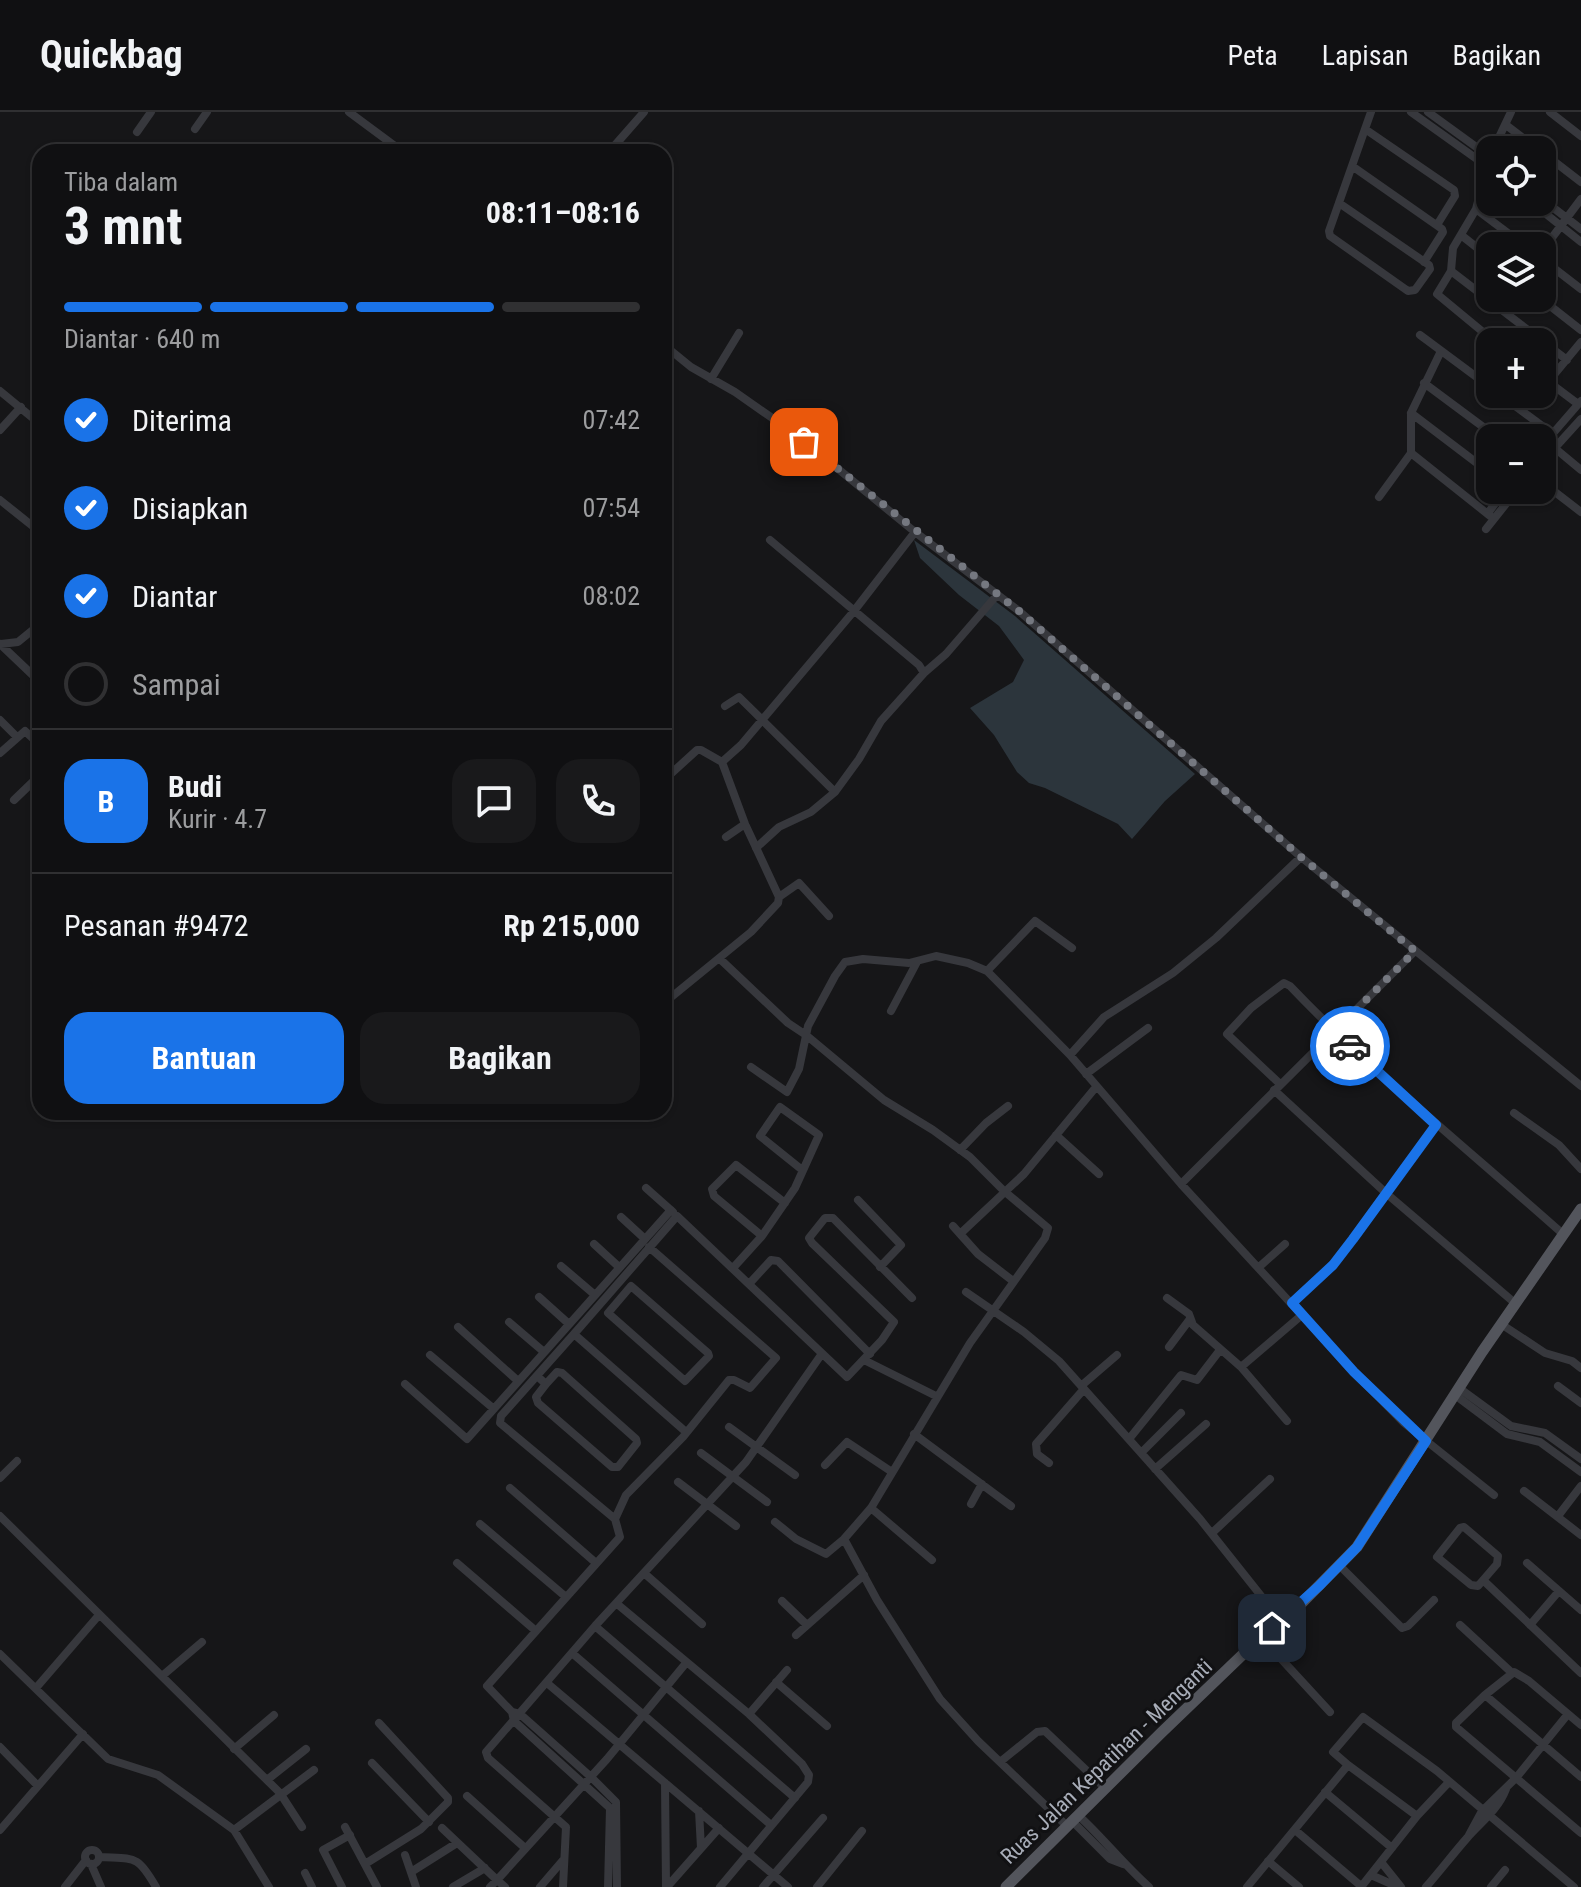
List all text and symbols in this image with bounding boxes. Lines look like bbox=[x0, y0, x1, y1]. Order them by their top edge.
text: Quickbag bbox=[40, 33, 183, 77]
text: Peta bbox=[1228, 39, 1278, 72]
text: Lapisan bbox=[1322, 39, 1408, 72]
text: Bagikan bbox=[1452, 39, 1541, 72]
map controls bbox=[1476, 136, 1556, 504]
button: locate bbox=[1476, 136, 1556, 216]
text: Tiba dalam bbox=[64, 167, 178, 197]
text: 08:11–08:16 bbox=[486, 195, 640, 230]
text: 3 mnt bbox=[64, 196, 182, 257]
button: layers bbox=[1476, 232, 1556, 312]
text: Diantar · 640 m bbox=[64, 324, 220, 354]
button: + bbox=[1476, 328, 1556, 408]
icon: check bbox=[64, 398, 108, 442]
text: Diterima bbox=[132, 403, 232, 438]
text: 07:42 bbox=[583, 405, 640, 435]
pin bbox=[770, 408, 838, 476]
icon: bag bbox=[782, 420, 826, 464]
button: − bbox=[1476, 424, 1556, 504]
icon: check bbox=[64, 486, 108, 530]
text: Disiapkan bbox=[132, 491, 248, 526]
text: 07:54 bbox=[583, 493, 640, 523]
icon: check bbox=[64, 574, 108, 618]
text: Diantar bbox=[132, 579, 217, 614]
text: 08:02 bbox=[583, 581, 640, 611]
text: Sampai bbox=[132, 667, 221, 702]
button: chat bbox=[452, 759, 536, 843]
button: phone bbox=[556, 759, 640, 843]
text: Budi bbox=[168, 769, 222, 804]
text: B bbox=[98, 784, 114, 819]
text: Kurir · 4.7 bbox=[168, 804, 267, 834]
text: Pesanan #9472 bbox=[64, 908, 249, 943]
text: Rp 215,000 bbox=[503, 908, 640, 943]
courier bbox=[1310, 1006, 1390, 1086]
button: Bantuan bbox=[64, 1012, 344, 1104]
button: Bagikan bbox=[360, 1012, 640, 1104]
icon: car bbox=[1328, 1024, 1372, 1068]
pin bbox=[1238, 1594, 1306, 1662]
icon: home bbox=[1250, 1606, 1294, 1650]
street label: Ruas Jalan Kepatihan - Menganti bbox=[996, 1654, 1217, 1869]

